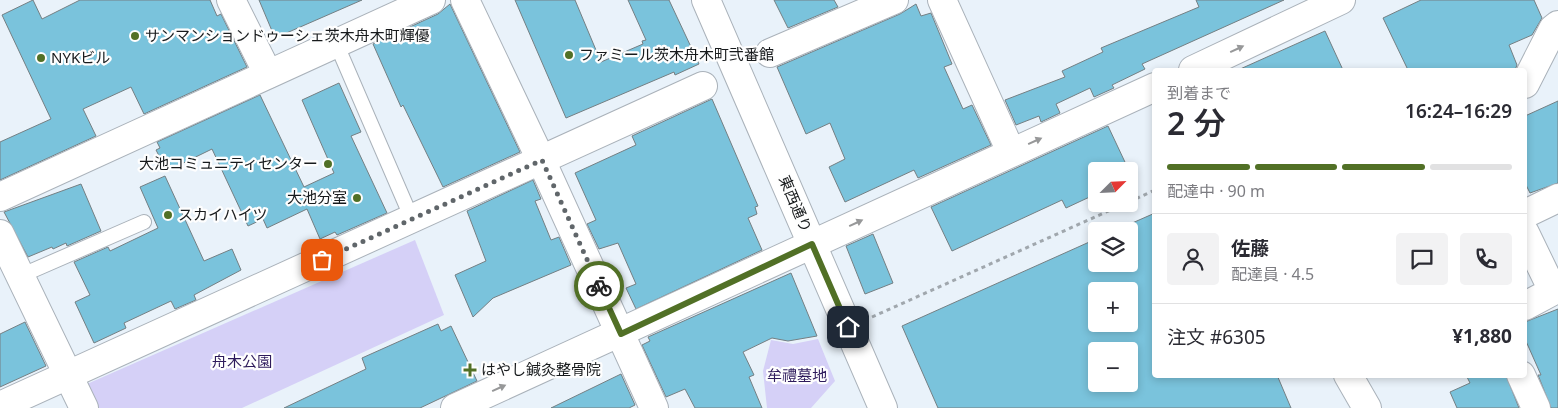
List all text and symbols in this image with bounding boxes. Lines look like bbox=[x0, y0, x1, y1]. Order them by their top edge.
place label: サンマンションドゥーシェ茨木舟木町輝優 bbox=[145, 25, 430, 45]
marker: サンマンションドゥーシェ茨木舟木町輝優 bbox=[129, 30, 141, 42]
place label: ファミール茨木舟木町弐番館 bbox=[579, 44, 774, 64]
one-way arrow bbox=[1230, 45, 1244, 53]
place label: NYKビル bbox=[51, 47, 110, 67]
marker: ファミール茨木舟木町弐番館 bbox=[563, 49, 575, 61]
marker: NYKビル bbox=[35, 52, 47, 64]
text: 到着まで bbox=[1167, 82, 1231, 104]
text: 16:24–16:29 bbox=[1405, 98, 1512, 124]
text: 2 分 bbox=[1167, 101, 1226, 144]
one-way arrow bbox=[1028, 137, 1043, 145]
place label: 大池コミュニティセンター bbox=[139, 153, 318, 173]
marker: 大池コミュニティセンター bbox=[322, 158, 334, 170]
north arrow bbox=[1088, 162, 1138, 212]
map controls bbox=[1088, 162, 1138, 392]
street label: 東西通り bbox=[775, 172, 817, 235]
text: 配達中 · 90 m bbox=[1167, 180, 1265, 202]
place label: 大池分室 bbox=[287, 187, 347, 207]
marker: 大池分室 bbox=[351, 192, 363, 204]
place label: スカイハイツ bbox=[178, 204, 267, 224]
marker: スカイハイツ bbox=[162, 209, 174, 221]
one-way arrow bbox=[849, 219, 863, 227]
button: layers bbox=[1088, 222, 1138, 272]
button: person bbox=[1167, 233, 1219, 285]
button: chat bbox=[1396, 233, 1448, 285]
button: phone bbox=[1460, 233, 1512, 285]
text: 佐藤 bbox=[1231, 235, 1269, 261]
pin bbox=[301, 239, 343, 281]
icon: bag bbox=[308, 246, 336, 274]
courier bbox=[574, 261, 624, 311]
text: 配達員 · 4.5 bbox=[1231, 263, 1314, 285]
icon: bike bbox=[585, 272, 613, 300]
button: + bbox=[1088, 282, 1138, 332]
pin bbox=[827, 306, 869, 348]
icon: home bbox=[834, 313, 862, 341]
text: ¥1,880 bbox=[1452, 323, 1512, 349]
text: 注文 #6305 bbox=[1167, 324, 1266, 350]
button: − bbox=[1088, 342, 1138, 392]
park label: 舟木公園 bbox=[212, 351, 272, 371]
place label: はやし鍼灸整骨院 bbox=[481, 359, 601, 379]
marker: はやし鍼灸整骨院 bbox=[463, 363, 477, 377]
park label: 牟禮墓地 bbox=[767, 365, 827, 385]
one-way arrow bbox=[492, 384, 506, 392]

